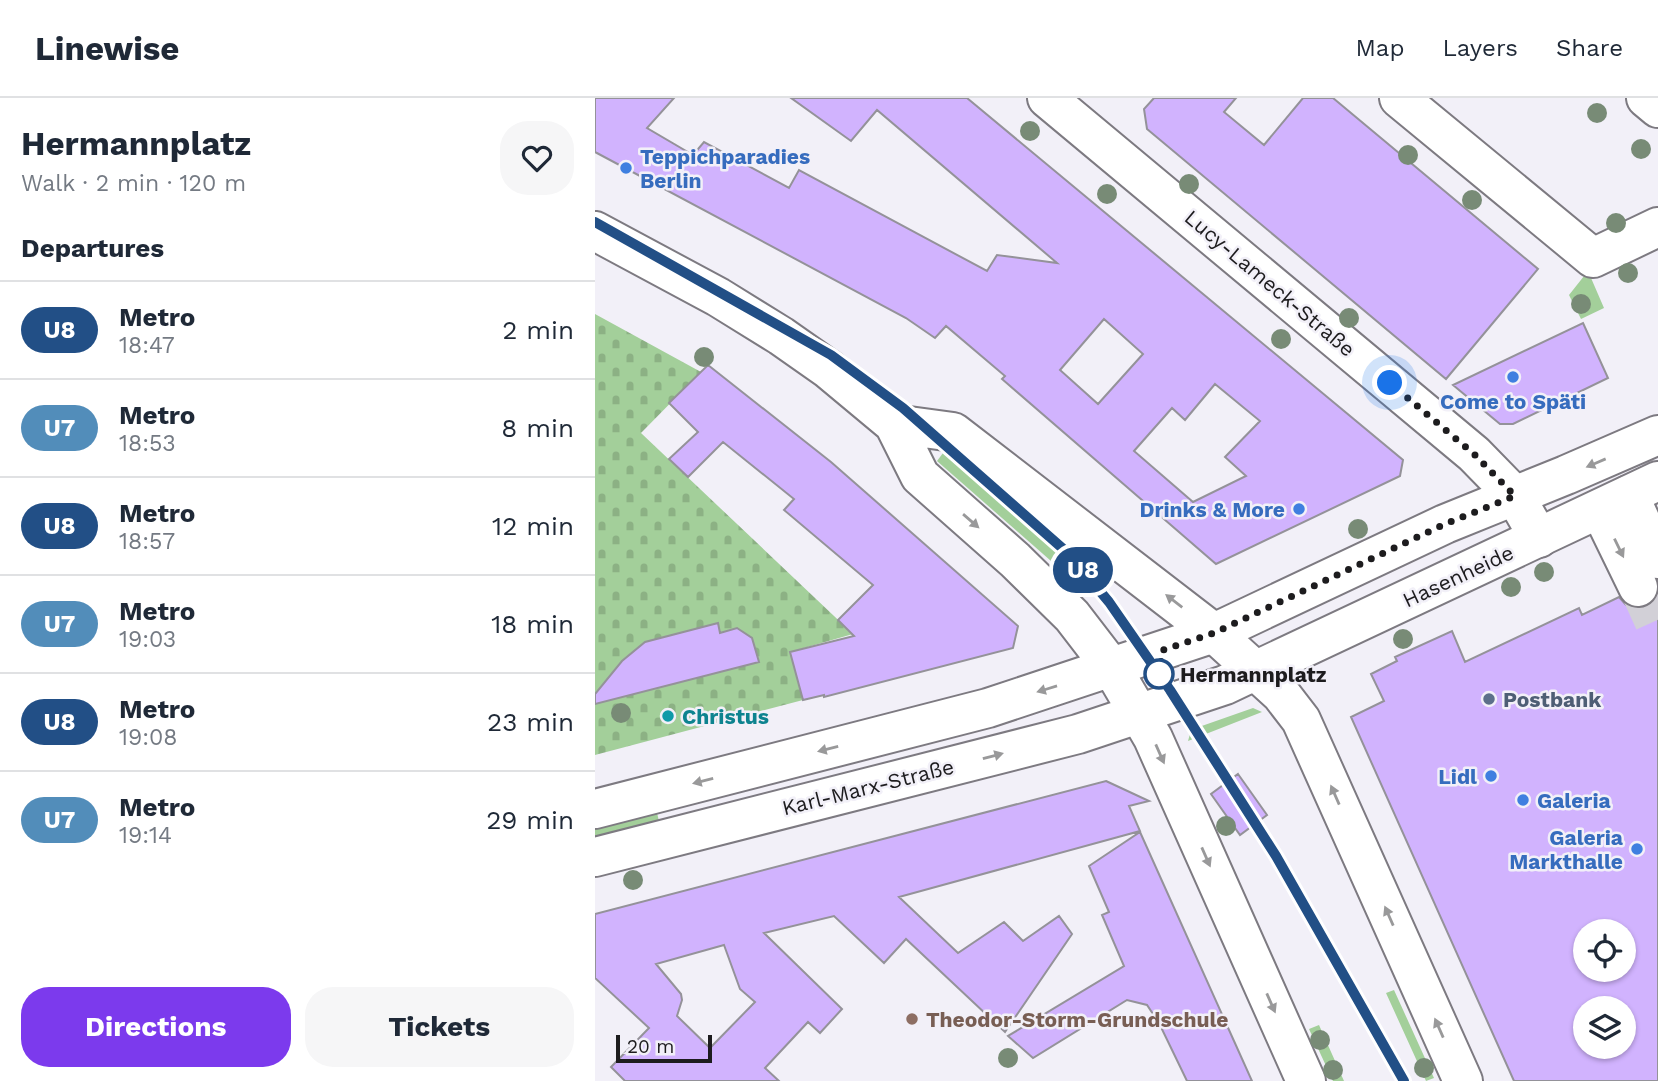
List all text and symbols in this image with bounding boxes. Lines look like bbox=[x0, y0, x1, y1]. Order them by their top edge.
text: Linewise bbox=[35, 29, 179, 68]
text: Map bbox=[1356, 34, 1404, 62]
text: Layers bbox=[1442, 34, 1518, 62]
text: Share bbox=[1556, 34, 1623, 62]
button: heart bbox=[500, 121, 574, 195]
text: Hermannplatz bbox=[21, 124, 251, 163]
place label: Teppichparadies Berlin bbox=[640, 144, 810, 193]
marker: Teppichparadies Berlin bbox=[618, 160, 634, 176]
text: Walk · 2 min · 120 m bbox=[21, 170, 246, 197]
street label: Lucy-Lameck-Straße bbox=[1180, 204, 1360, 362]
text: Departures bbox=[21, 233, 164, 263]
text: Metro bbox=[119, 302, 195, 332]
text: 2 min bbox=[502, 315, 574, 345]
text: U8 bbox=[43, 316, 76, 344]
text: 18:47 bbox=[119, 332, 175, 359]
your location bbox=[1372, 365, 1407, 400]
marker: Come to Späti bbox=[1505, 369, 1521, 385]
place label: Come to Späti bbox=[1440, 389, 1586, 414]
text: Metro bbox=[119, 400, 195, 430]
text: 8 min bbox=[501, 413, 574, 443]
text: U7 bbox=[44, 414, 75, 442]
text: 18:53 bbox=[119, 430, 176, 457]
one-way arrow bbox=[1585, 457, 1606, 468]
place label: Drinks & More bbox=[1139, 497, 1285, 522]
text: Metro bbox=[119, 498, 195, 528]
marker: Drinks & More bbox=[1291, 501, 1307, 517]
text: 12 min bbox=[492, 511, 574, 541]
text: U8 bbox=[43, 512, 76, 540]
one-way arrow bbox=[962, 513, 980, 529]
text: 18:57 bbox=[119, 528, 175, 555]
one-way arrow bbox=[1613, 538, 1625, 558]
street label: Hasenheide bbox=[1399, 539, 1517, 613]
line badge: U8 bbox=[1051, 547, 1115, 593]
text: U8 bbox=[1067, 556, 1099, 584]
one-way arrow bbox=[1165, 593, 1183, 608]
text: Metro bbox=[119, 596, 195, 626]
text: 18 min bbox=[491, 609, 574, 639]
text: U7 bbox=[44, 610, 75, 638]
text: 19:03 bbox=[119, 626, 176, 653]
marker: Hermannplatz bbox=[1144, 659, 1174, 689]
place label: Hermannplatz bbox=[1180, 662, 1327, 687]
one-way arrow bbox=[1037, 684, 1058, 694]
place label: Postbank bbox=[1503, 687, 1602, 712]
marker: Postbank bbox=[1481, 691, 1497, 707]
text: Metro bbox=[119, 694, 195, 724]
place label: Christus bbox=[682, 704, 769, 729]
text: 23 min bbox=[487, 707, 574, 737]
text: U8 bbox=[43, 708, 76, 736]
marker: Christus bbox=[660, 708, 676, 724]
text: 19:08 bbox=[119, 724, 177, 751]
one-way arrow bbox=[817, 744, 839, 755]
one-way arrow bbox=[1154, 744, 1166, 764]
one-way arrow bbox=[982, 750, 1004, 761]
street label: Karl-Marx-Straße bbox=[779, 754, 957, 820]
place label: Lidl bbox=[1438, 764, 1477, 789]
marker: Lidl bbox=[1483, 768, 1499, 784]
one-way arrow bbox=[692, 776, 714, 787]
one-way arrow bbox=[1329, 785, 1341, 805]
place label: Galeria bbox=[1537, 788, 1612, 813]
text: Metro bbox=[119, 792, 195, 822]
marker: Galeria bbox=[1515, 792, 1531, 808]
text: 29 min bbox=[486, 805, 574, 835]
text: U7 bbox=[44, 806, 75, 834]
text: 19:14 bbox=[119, 822, 172, 849]
place label: Galeria Markthalle bbox=[1509, 825, 1624, 874]
marker: Galeria Markthalle bbox=[1629, 841, 1645, 857]
one-way arrow bbox=[1200, 847, 1212, 867]
one-way arrow bbox=[1383, 906, 1395, 926]
map controls bbox=[1573, 919, 1636, 1059]
button: locate bbox=[1573, 919, 1636, 982]
button: Directions bbox=[21, 987, 291, 1067]
button: Tickets bbox=[305, 987, 574, 1067]
one-way arrow bbox=[1266, 992, 1277, 1013]
button: layers bbox=[1573, 996, 1636, 1059]
place label: Theodor-Storm-Grundschule bbox=[926, 1007, 1229, 1032]
marker: Theodor-Storm-Grundschule bbox=[904, 1011, 920, 1027]
one-way arrow bbox=[1433, 1018, 1445, 1038]
scale bar bbox=[616, 1032, 712, 1064]
text: 20 m bbox=[627, 1035, 674, 1058]

